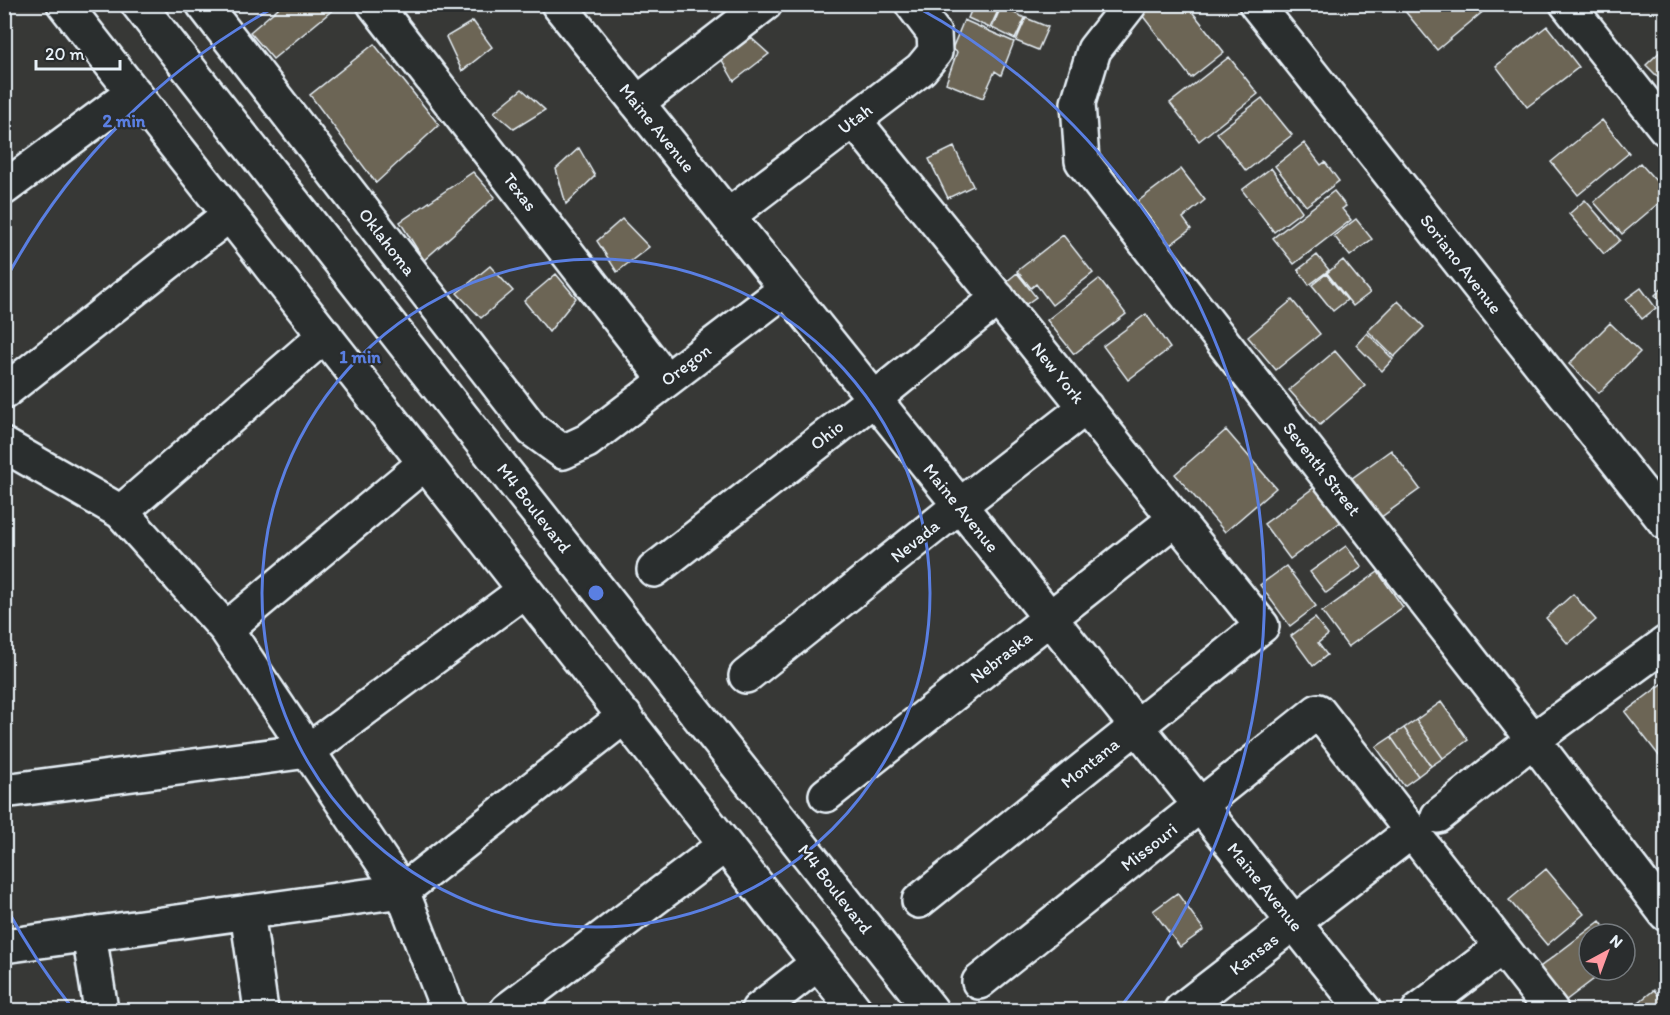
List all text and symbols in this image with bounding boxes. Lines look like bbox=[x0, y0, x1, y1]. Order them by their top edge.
scale bar bbox=[36, 33, 120, 71]
text: 20 m bbox=[45, 43, 85, 65]
street label: Maine Avenue bbox=[614, 79, 700, 177]
street label: Utah bbox=[833, 99, 877, 139]
text: 2 min bbox=[103, 110, 146, 132]
street label: Texas bbox=[498, 168, 542, 216]
street label: Oklahoma bbox=[354, 204, 421, 281]
street label: Soriano Avenue bbox=[1415, 210, 1507, 318]
street label: New York bbox=[1027, 338, 1090, 409]
street label: Oregon bbox=[657, 339, 715, 391]
text: 1 min bbox=[339, 346, 381, 368]
street label: Ohio bbox=[806, 415, 848, 455]
street label: Seventh Street bbox=[1278, 417, 1366, 521]
street label: M4 Boulevard bbox=[492, 459, 576, 557]
street label: Maine Avenue bbox=[918, 459, 1004, 557]
street label: Nevada bbox=[886, 514, 945, 567]
centre of rings bbox=[586, 583, 606, 603]
street label: Nebraska bbox=[966, 626, 1037, 688]
street label: Montana bbox=[1056, 732, 1124, 793]
street label: Missouri bbox=[1116, 818, 1182, 876]
street label: Maine Avenue bbox=[1222, 838, 1308, 936]
street label: M4 Boulevard bbox=[793, 840, 877, 938]
north arrow bbox=[1577, 922, 1637, 982]
street label: Kansas bbox=[1225, 928, 1283, 980]
text: N bbox=[1606, 930, 1627, 952]

